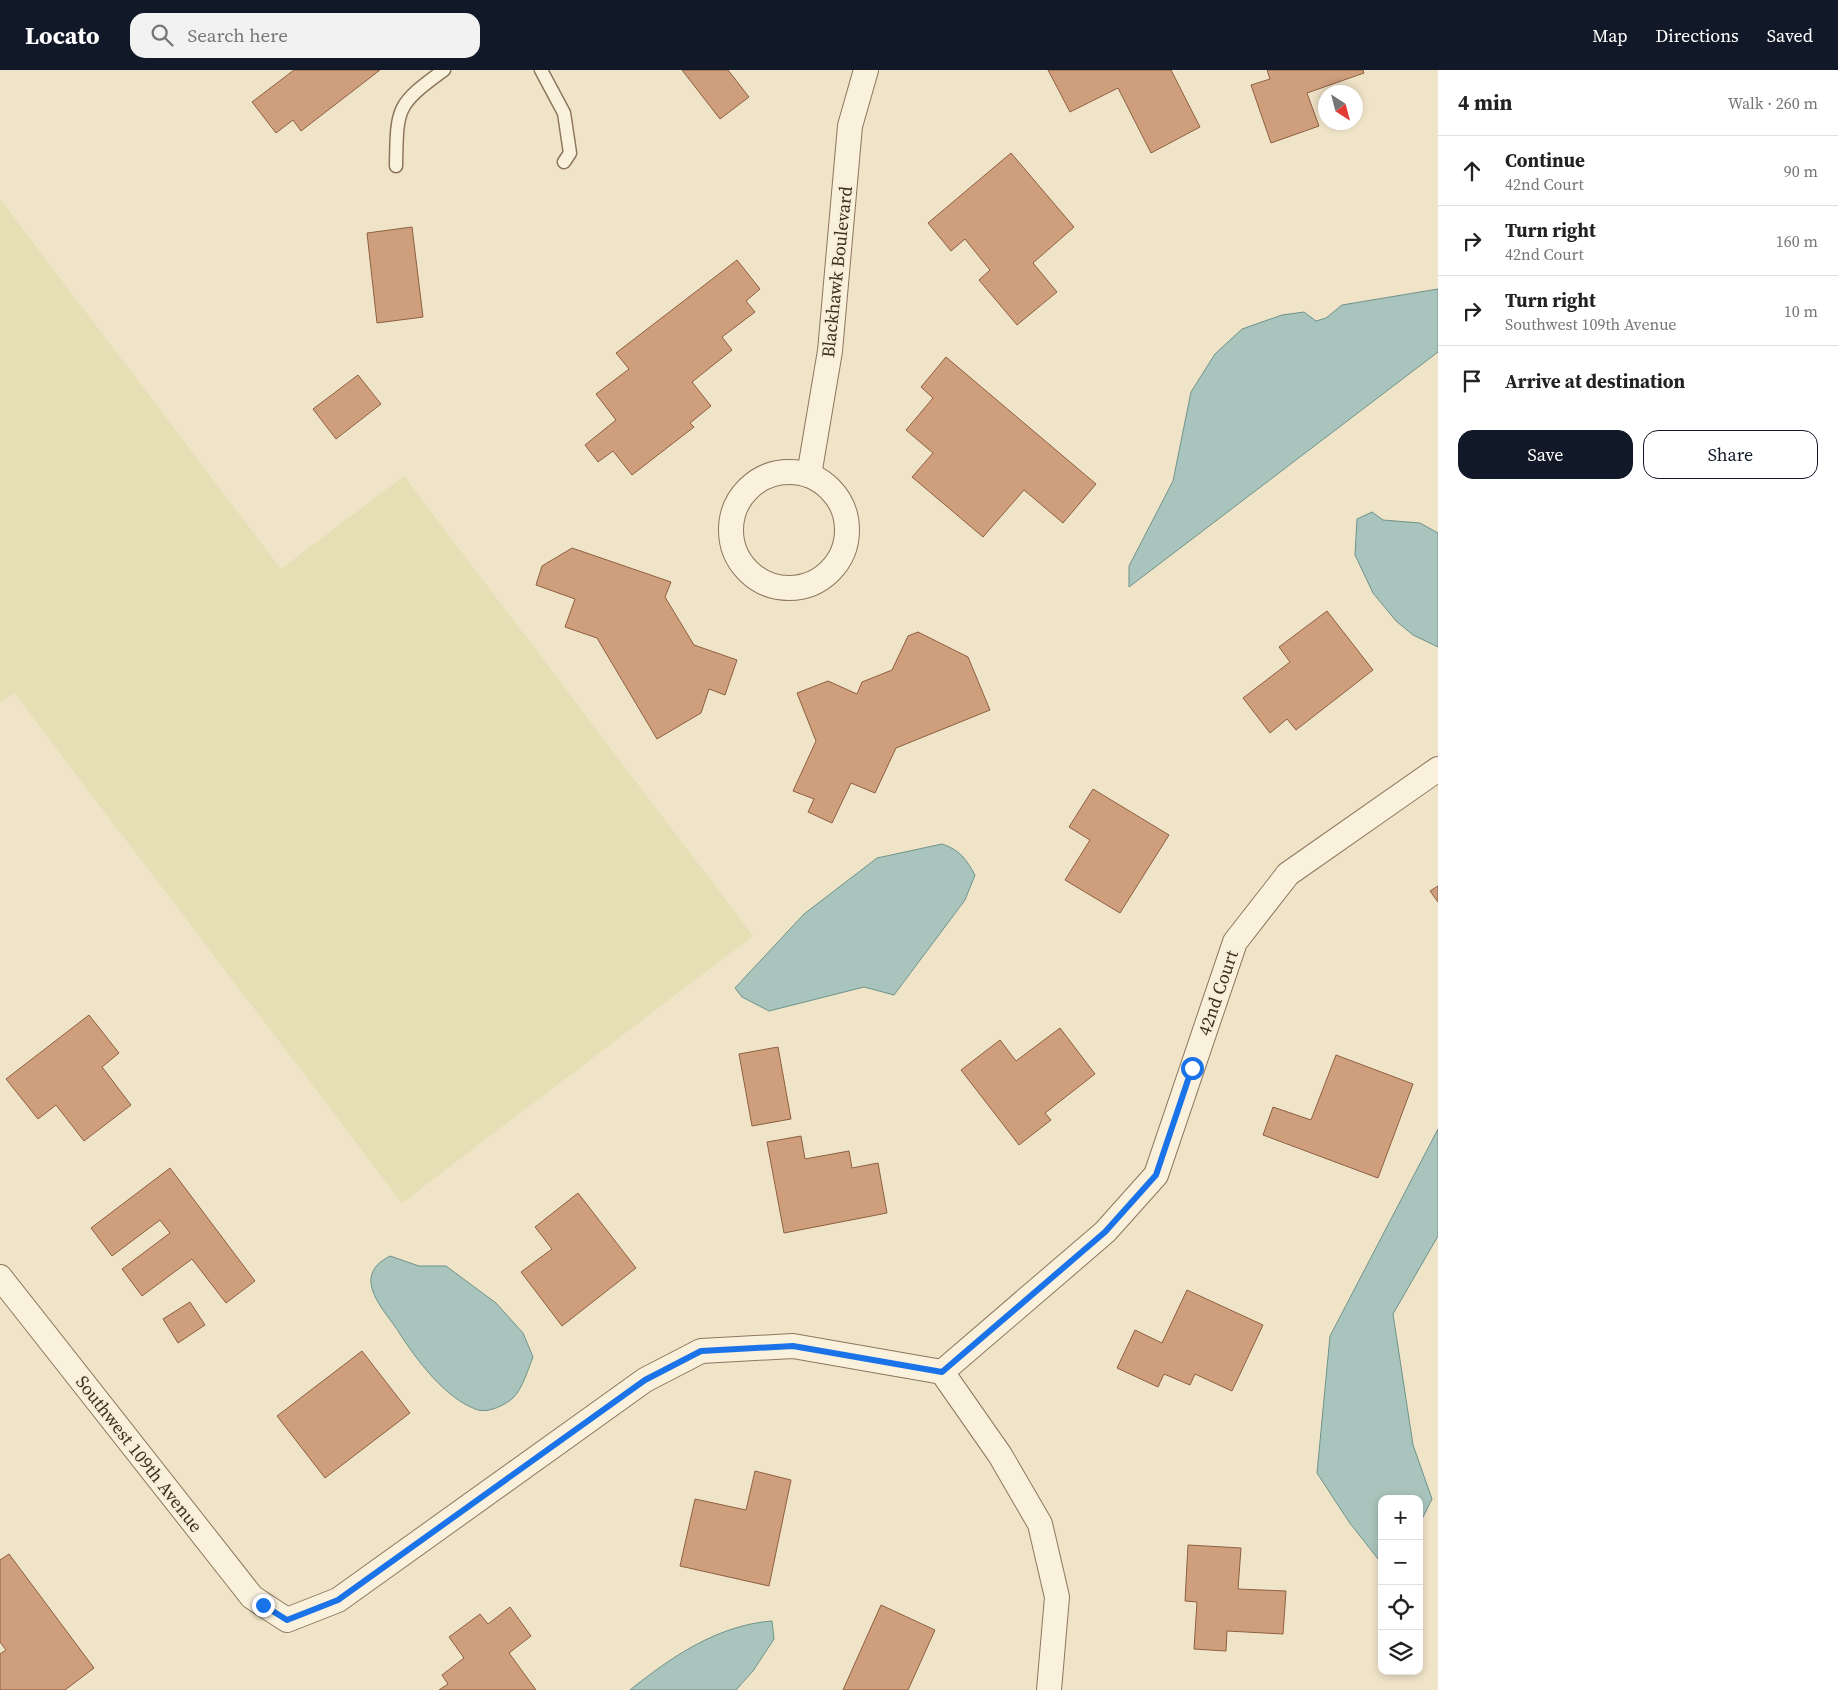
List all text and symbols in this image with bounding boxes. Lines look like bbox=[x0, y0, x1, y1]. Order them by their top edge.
search box bbox=[130, 13, 480, 58]
text: Locato bbox=[25, 19, 100, 52]
icon: search bbox=[148, 21, 176, 49]
text: Search here bbox=[188, 22, 288, 48]
text: Map bbox=[1592, 23, 1628, 48]
text: Directions bbox=[1656, 23, 1739, 48]
text: Saved bbox=[1767, 23, 1813, 48]
north arrow bbox=[1318, 85, 1363, 130]
text: 4 min bbox=[1458, 88, 1513, 117]
text: Walk · 260 m bbox=[1728, 92, 1818, 114]
text: Continue bbox=[1505, 147, 1585, 173]
icon: ahead bbox=[1458, 157, 1486, 185]
text: 90 m bbox=[1784, 160, 1818, 182]
text: 42nd Court bbox=[1505, 173, 1584, 195]
street label: Blackhawk Boulevard bbox=[815, 185, 858, 359]
text: Turn right bbox=[1505, 217, 1596, 243]
icon: right bbox=[1458, 227, 1486, 255]
text: 160 m bbox=[1776, 230, 1818, 252]
text: 42nd Court bbox=[1505, 243, 1584, 265]
text: Turn right bbox=[1505, 287, 1596, 313]
icon: right bbox=[1458, 297, 1486, 325]
text: 10 m bbox=[1784, 300, 1818, 322]
text: Southwest 109th Avenue bbox=[1505, 313, 1677, 335]
icon: arrive bbox=[1458, 367, 1486, 395]
text: Arrive at destination bbox=[1505, 368, 1685, 394]
button: Save bbox=[1458, 430, 1633, 479]
button: Share bbox=[1643, 430, 1818, 479]
street label: 42nd Court bbox=[1191, 947, 1244, 1039]
route start bbox=[1181, 1057, 1204, 1080]
street label: Southwest 109th Avenue bbox=[70, 1370, 209, 1537]
map controls bbox=[1378, 1495, 1423, 1675]
button: + bbox=[1378, 1495, 1423, 1540]
button: − bbox=[1378, 1540, 1423, 1585]
button: locate bbox=[1378, 1585, 1423, 1630]
route end bbox=[252, 1594, 275, 1617]
button: layers bbox=[1378, 1630, 1423, 1675]

